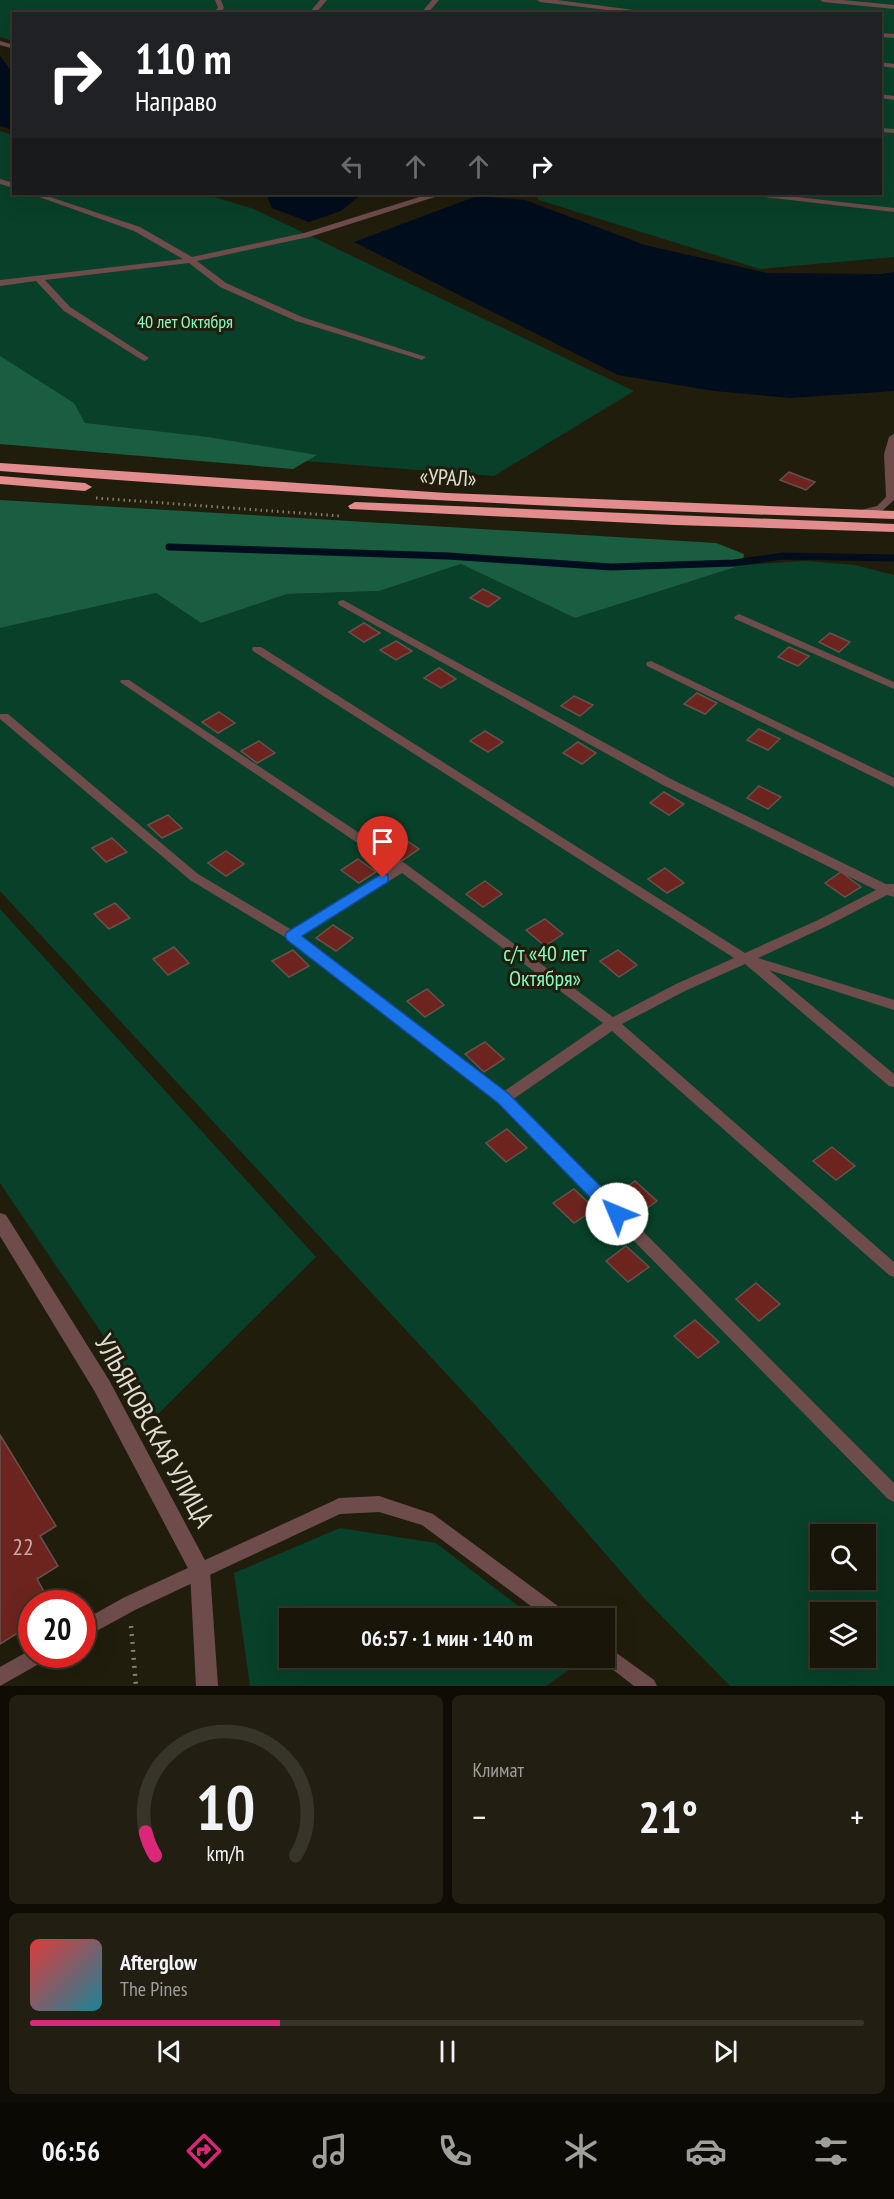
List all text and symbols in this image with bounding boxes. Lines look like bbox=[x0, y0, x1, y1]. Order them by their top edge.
text: 110 m bbox=[135, 31, 232, 86]
icon: right bbox=[36, 36, 114, 114]
text: Направо bbox=[135, 84, 217, 118]
icon: left bbox=[336, 150, 369, 183]
icon: ahead bbox=[399, 150, 432, 183]
icon: ahead bbox=[462, 150, 495, 183]
icon: right bbox=[525, 150, 558, 183]
park label: 40 лет Октября bbox=[137, 310, 233, 333]
street label: «УРАЛ» bbox=[419, 462, 477, 492]
pin bbox=[357, 816, 408, 878]
icon: arrive bbox=[366, 825, 399, 858]
park label: с/т «40 лет Октября» bbox=[503, 939, 588, 992]
position arrow bbox=[585, 1182, 649, 1246]
street label: УЛЬЯНОВСКАЯ УЛИЦА bbox=[88, 1328, 222, 1533]
map controls bbox=[810, 1524, 876, 1668]
button: search bbox=[810, 1524, 876, 1590]
house number: 22 bbox=[12, 1531, 34, 1562]
speed limit sign: 20 bbox=[18, 1590, 96, 1668]
button: layers bbox=[810, 1602, 876, 1668]
text: 06:57 · 1 мин · 140 m bbox=[361, 1624, 533, 1652]
text: Климат bbox=[473, 1757, 524, 1783]
text: 10 bbox=[196, 1766, 256, 1847]
text: 21° bbox=[639, 1787, 698, 1845]
text: − bbox=[473, 1795, 486, 1838]
text: + bbox=[850, 1795, 864, 1838]
text: km/h bbox=[207, 1840, 245, 1868]
text: Afterglow bbox=[120, 1948, 197, 1976]
text: The Pines bbox=[120, 1976, 187, 2002]
icon: previous bbox=[153, 2035, 186, 2068]
icon: pause bbox=[431, 2035, 464, 2068]
icon: next bbox=[709, 2035, 742, 2068]
icon: directions bbox=[183, 2130, 225, 2172]
icon: music bbox=[309, 2130, 351, 2172]
icon: phone bbox=[434, 2130, 476, 2172]
icon: climate bbox=[560, 2130, 602, 2172]
icon: car bbox=[685, 2130, 727, 2172]
icon: filters bbox=[810, 2130, 852, 2172]
text: 06:56 bbox=[42, 2134, 100, 2168]

